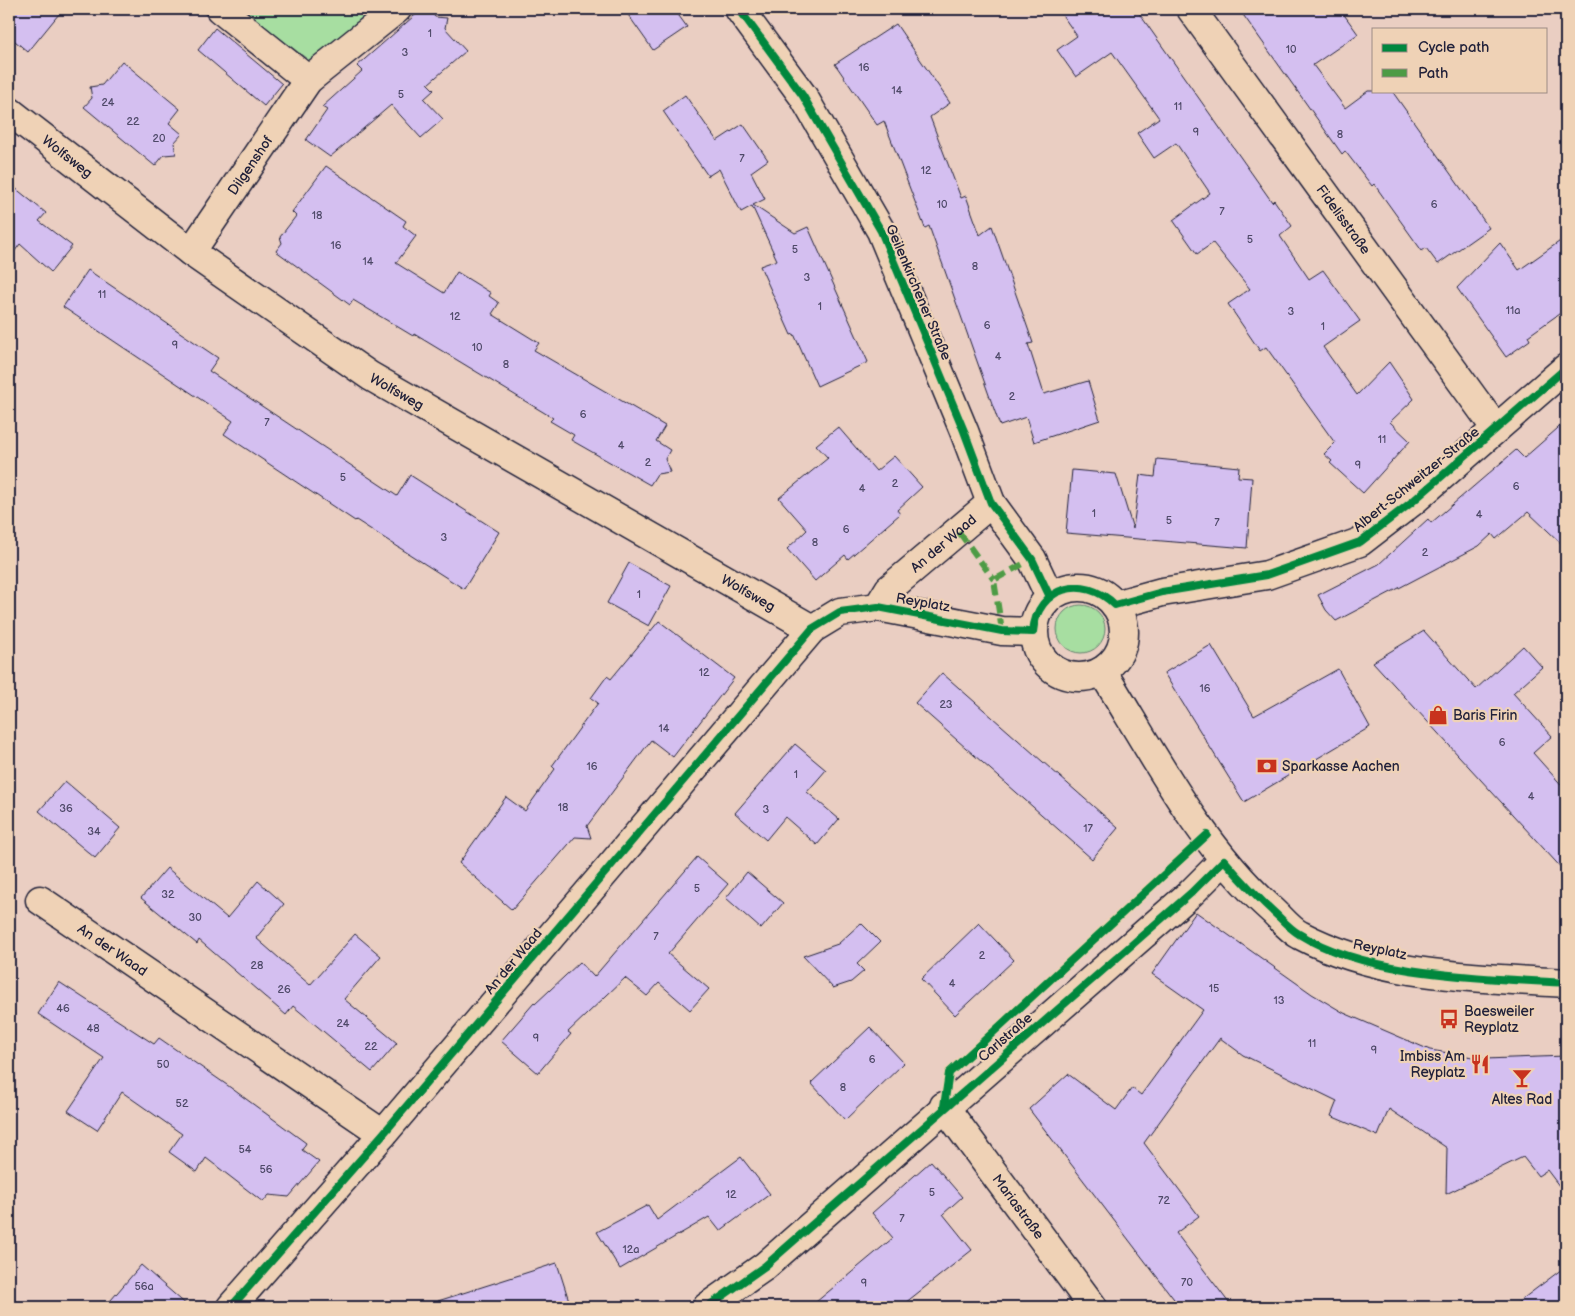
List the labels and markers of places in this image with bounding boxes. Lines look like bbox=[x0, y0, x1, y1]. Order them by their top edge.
shop icon: Baris Firin bbox=[1427, 704, 1449, 726]
place label: Baris Firin bbox=[1453, 707, 1518, 724]
bank icon: Sparkasse Aachen bbox=[1256, 755, 1278, 777]
place label: Sparkasse Aachen bbox=[1282, 758, 1400, 775]
place label: Baesweiler Reyplatz bbox=[1464, 1003, 1535, 1036]
bus stop icon: Baesweiler Reyplatz bbox=[1438, 1008, 1460, 1030]
place label: Imbiss Am Reyplatz bbox=[1400, 1048, 1465, 1081]
restaurant icon: Imbiss Am Reyplatz bbox=[1469, 1053, 1491, 1075]
bar icon: Altes Rad bbox=[1511, 1067, 1533, 1089]
place label: Altes Rad bbox=[1492, 1091, 1552, 1108]

